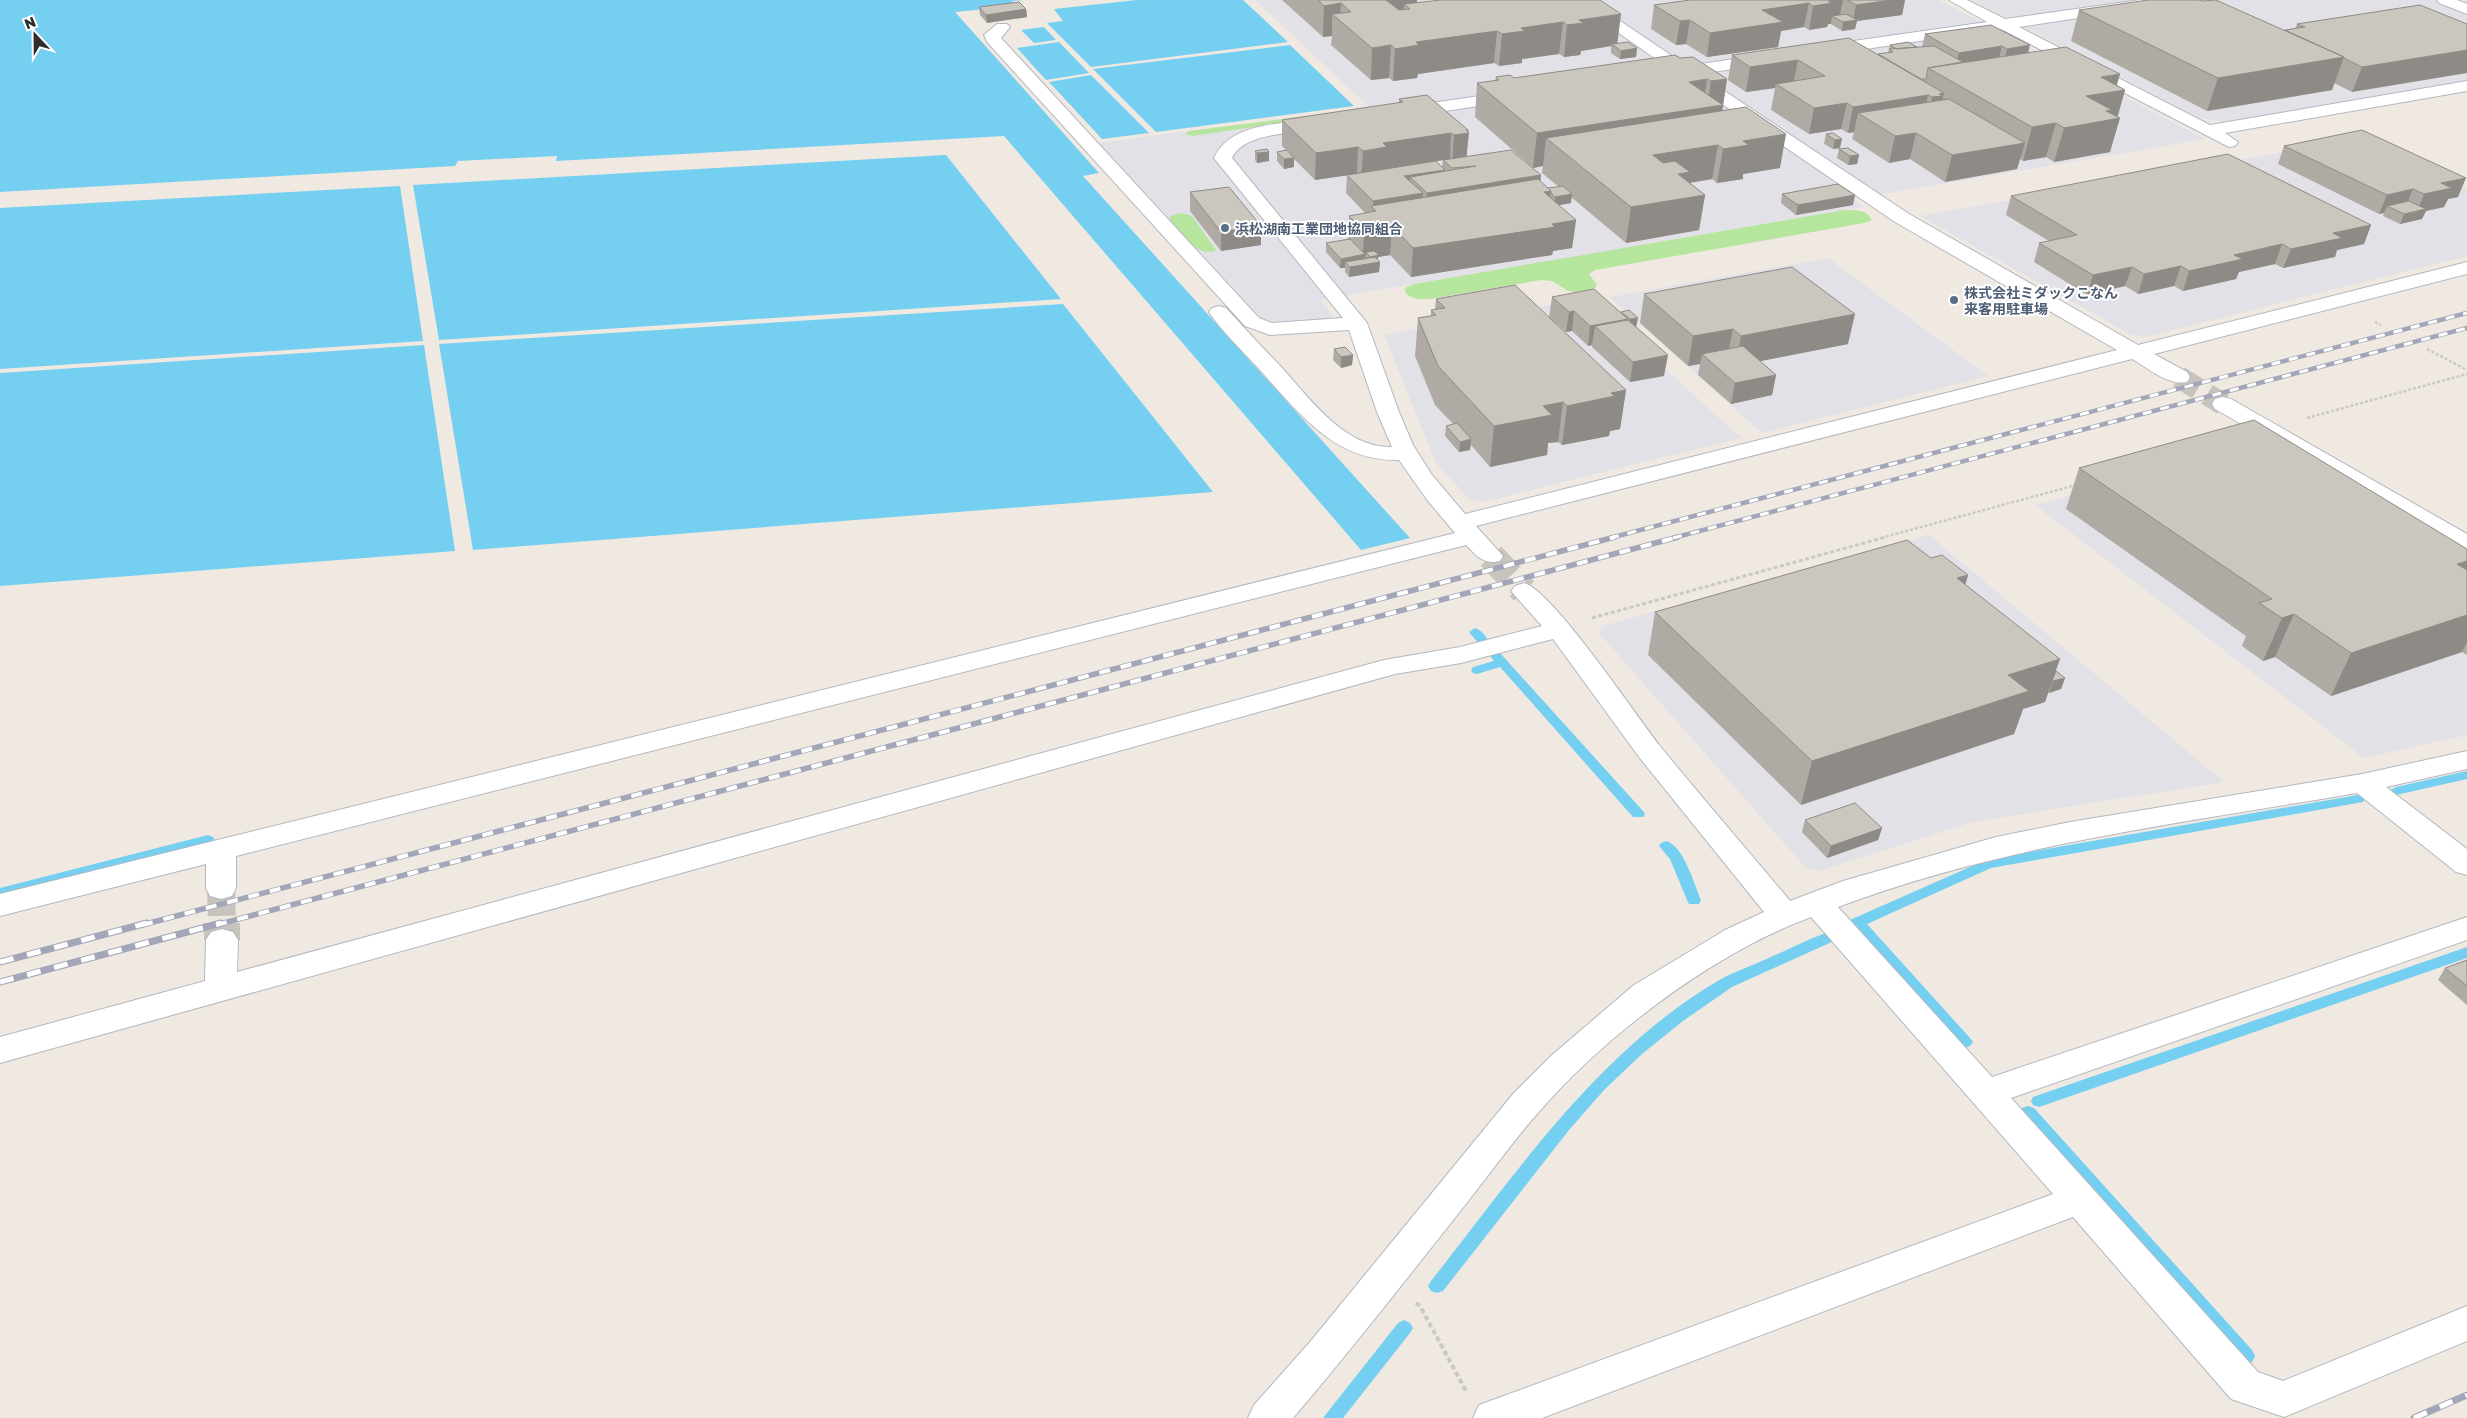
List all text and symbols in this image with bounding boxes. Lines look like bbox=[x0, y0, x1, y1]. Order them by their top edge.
north arrow bbox=[10, 10, 60, 60]
text: N bbox=[22, 13, 38, 32]
place label: 浜松湖南工業団地協同組合 bbox=[1235, 220, 1403, 237]
marker: 浜松湖南工業団地協同組合 bbox=[1219, 222, 1231, 234]
place label: 株式会社ミダックこなん 来客用駐車場 bbox=[1964, 284, 2118, 317]
marker: 株式会社ミダックこなん 来客用駐車場 bbox=[1948, 294, 1960, 306]

